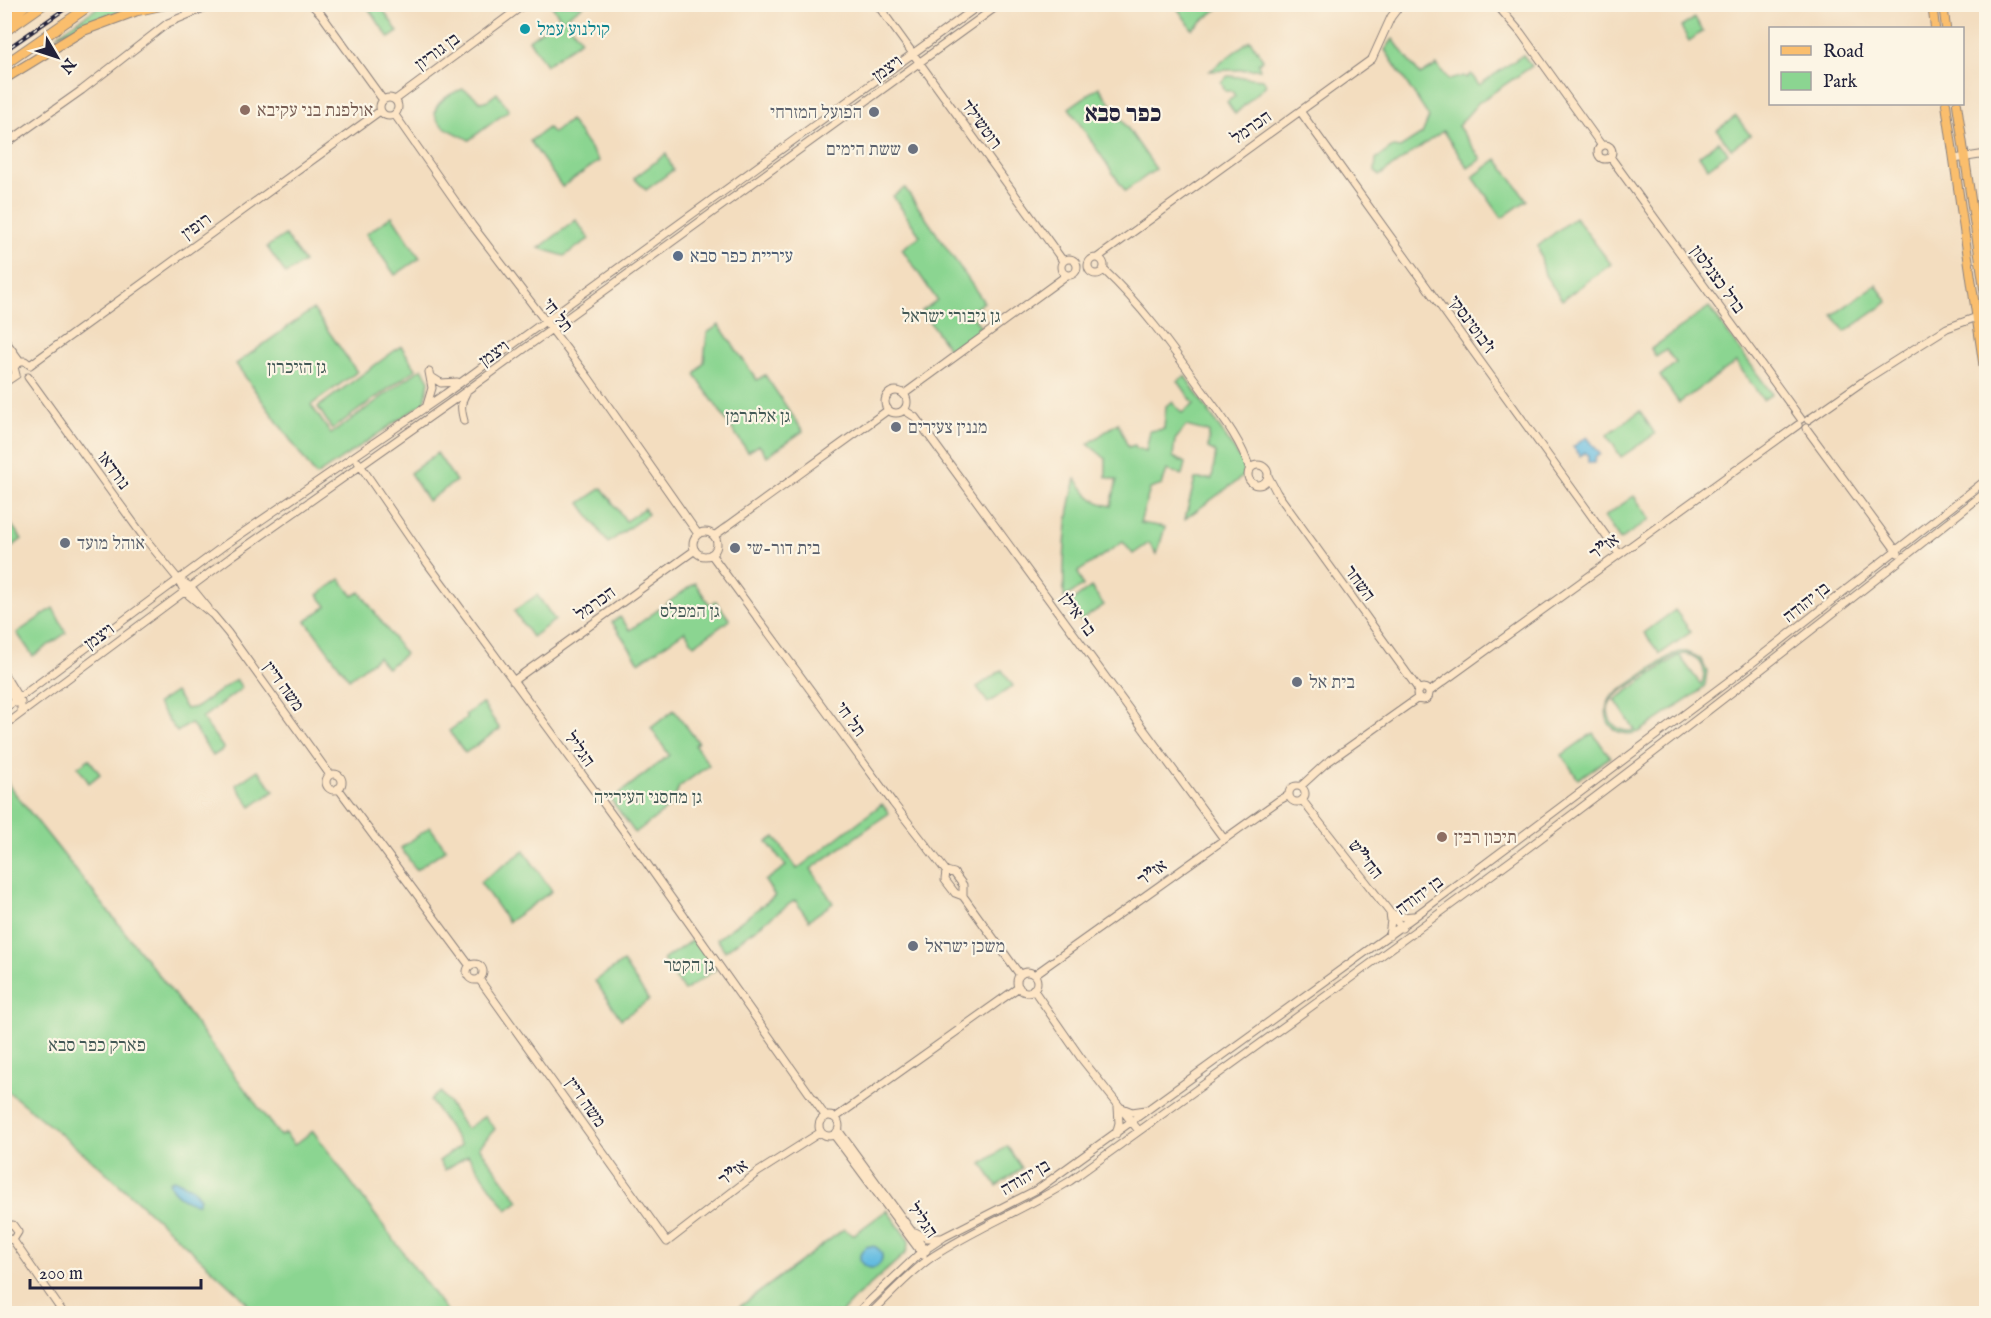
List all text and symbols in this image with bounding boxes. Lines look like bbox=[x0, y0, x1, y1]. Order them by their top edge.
place label: קולנוע עמל bbox=[537, 19, 610, 42]
marker: קולנוע עמל bbox=[518, 22, 532, 36]
north arrow bbox=[27, 27, 87, 87]
legend bbox=[1769, 27, 1964, 105]
street label: בן גוריון bbox=[411, 28, 465, 76]
text: Road bbox=[1823, 41, 1864, 64]
street label: ויצמן bbox=[868, 50, 908, 88]
text: N bbox=[55, 53, 80, 77]
text: Park bbox=[1823, 71, 1858, 94]
street label: רוטשילד bbox=[955, 95, 1007, 154]
district label: כפר סבא bbox=[1085, 99, 1161, 130]
place label: אולפנת בני עקיבא bbox=[257, 100, 373, 123]
place label: הפועל המזרחי bbox=[770, 102, 862, 125]
marker: אולפנת בני עקיבא bbox=[238, 103, 252, 117]
marker: הפועל המזרחי bbox=[867, 105, 881, 119]
street label: הכרמל bbox=[1227, 106, 1277, 151]
place label: ששת הימים bbox=[826, 139, 901, 162]
marker: ששת הימים bbox=[906, 142, 920, 156]
street label: רופין bbox=[177, 209, 216, 246]
street label: ברל כצנלסון bbox=[1684, 241, 1750, 319]
place label: עיריית כפר סבא bbox=[690, 246, 793, 269]
marker: עיריית כפר סבא bbox=[671, 249, 685, 263]
street label: ז'בוטינסקי bbox=[1442, 291, 1500, 358]
street label: תל חי bbox=[536, 294, 577, 338]
park label: גן גיבורי ישראל bbox=[901, 306, 1001, 329]
street label: ויצמן bbox=[475, 335, 515, 373]
park label: גן הזיכרון bbox=[267, 357, 327, 380]
park label: גן אלתרמן bbox=[726, 406, 790, 429]
place label: מננין צעירים bbox=[908, 417, 987, 440]
marker: מננין צעירים bbox=[889, 420, 903, 434]
street label: נורדאו bbox=[91, 447, 134, 495]
street label: אז"ר bbox=[1585, 529, 1624, 566]
place label: אוהל מועד bbox=[77, 533, 145, 556]
marker: אוהל מועד bbox=[58, 536, 72, 550]
place label: בית דור-שי bbox=[747, 538, 821, 561]
marker: בית דור-שי bbox=[728, 541, 742, 555]
street label: השחר bbox=[1338, 561, 1380, 606]
street label: בן יהודה bbox=[1779, 577, 1835, 629]
street label: הכרמל bbox=[571, 582, 621, 627]
street label: בר אילן bbox=[1053, 588, 1101, 642]
park label: גן המפלס bbox=[660, 601, 720, 624]
street label: ויצמן bbox=[80, 618, 120, 656]
street label: משה דיין bbox=[257, 657, 309, 716]
place label: בית אל bbox=[1309, 672, 1355, 695]
marker: בית אל bbox=[1290, 675, 1304, 689]
street label: תל חי bbox=[829, 698, 870, 742]
street label: הגליל bbox=[558, 728, 599, 772]
park label: גן מחסני העירייה bbox=[594, 787, 702, 810]
place label: תיכון רבין bbox=[1454, 827, 1517, 850]
marker: תיכון רבין bbox=[1435, 830, 1449, 844]
street label: החי"ש bbox=[1342, 835, 1388, 884]
street label: אז"ר bbox=[1133, 855, 1172, 892]
street label: בן יהודה bbox=[1391, 871, 1449, 921]
place label: משכן ישראל bbox=[925, 936, 1005, 959]
marker: משכן ישראל bbox=[906, 939, 920, 953]
park label: גן הקטר bbox=[664, 955, 714, 978]
park label: פארק כפר סבא bbox=[48, 1035, 146, 1058]
street label: משה דיין bbox=[559, 1073, 610, 1132]
street label: אז"ר bbox=[714, 1155, 753, 1192]
street label: בן יהודה bbox=[997, 1155, 1055, 1202]
street label: הגליל bbox=[901, 1199, 942, 1243]
scale bar bbox=[30, 1252, 201, 1290]
text: 200 m bbox=[39, 1263, 83, 1286]

